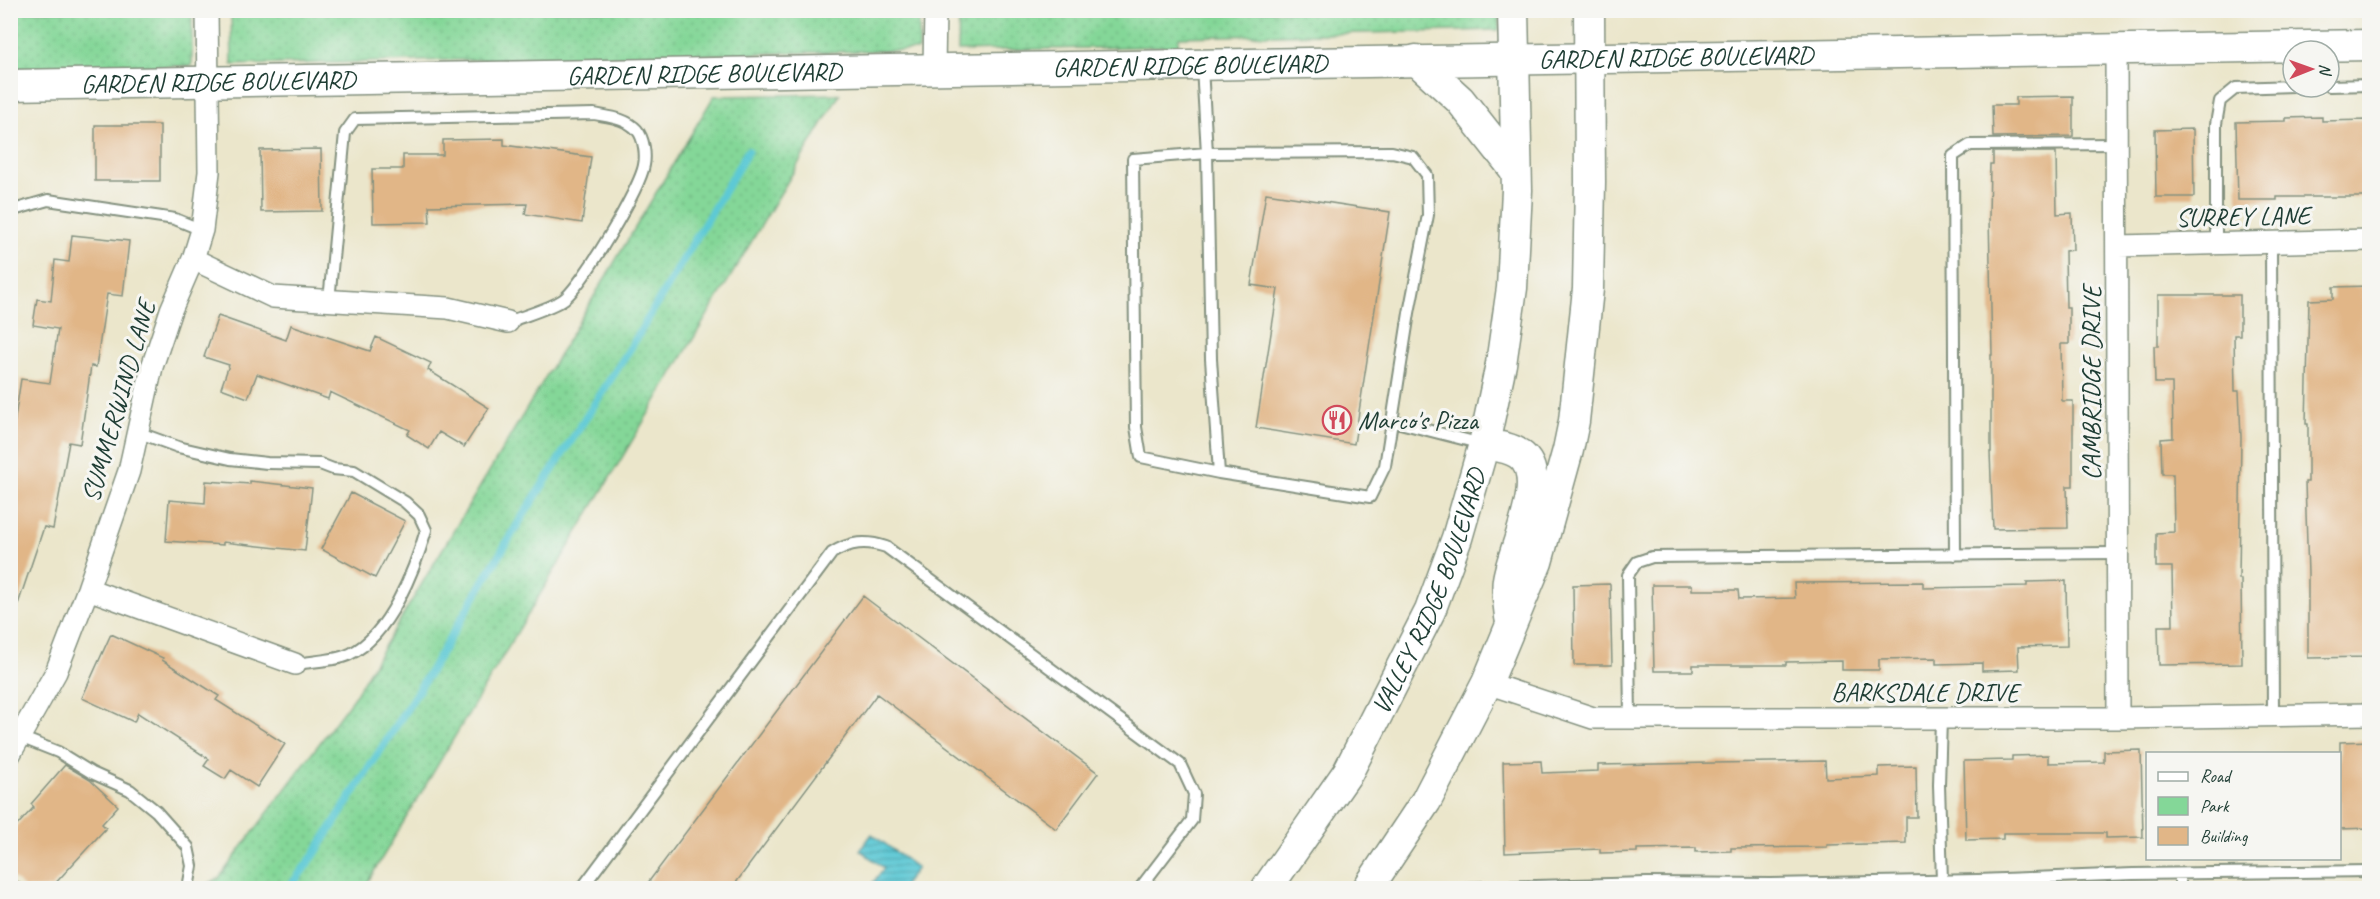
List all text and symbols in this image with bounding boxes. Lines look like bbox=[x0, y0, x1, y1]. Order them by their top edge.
street label: GARDEN RIDGE BOULEVARD bbox=[1538, 38, 1816, 76]
north arrow bbox=[2281, 39, 2341, 99]
street label: GARDEN RIDGE BOULEVARD bbox=[1052, 47, 1330, 84]
street label: GARDEN RIDGE BOULEVARD bbox=[566, 55, 844, 93]
street label: GARDEN RIDGE BOULEVARD bbox=[81, 63, 358, 101]
text: N bbox=[2315, 64, 2335, 77]
street label: SURREY LANE bbox=[2176, 199, 2314, 234]
street label: CAMBRIDGE DRIVE bbox=[2075, 282, 2108, 480]
street label: SUMMERWIND LANE bbox=[74, 293, 164, 506]
restaurant icon: Marco's Pizza bbox=[1321, 404, 1353, 436]
place label: Marco's Pizza bbox=[1358, 404, 1480, 437]
street label: VALLEY RIDGE BOULEVARD bbox=[1364, 462, 1494, 720]
street label: BARKSDALE DRIVE bbox=[1831, 676, 2023, 709]
legend bbox=[2146, 752, 2341, 860]
text: Road bbox=[2200, 765, 2233, 787]
text: Park bbox=[2200, 795, 2230, 817]
text: Building bbox=[2200, 825, 2249, 847]

